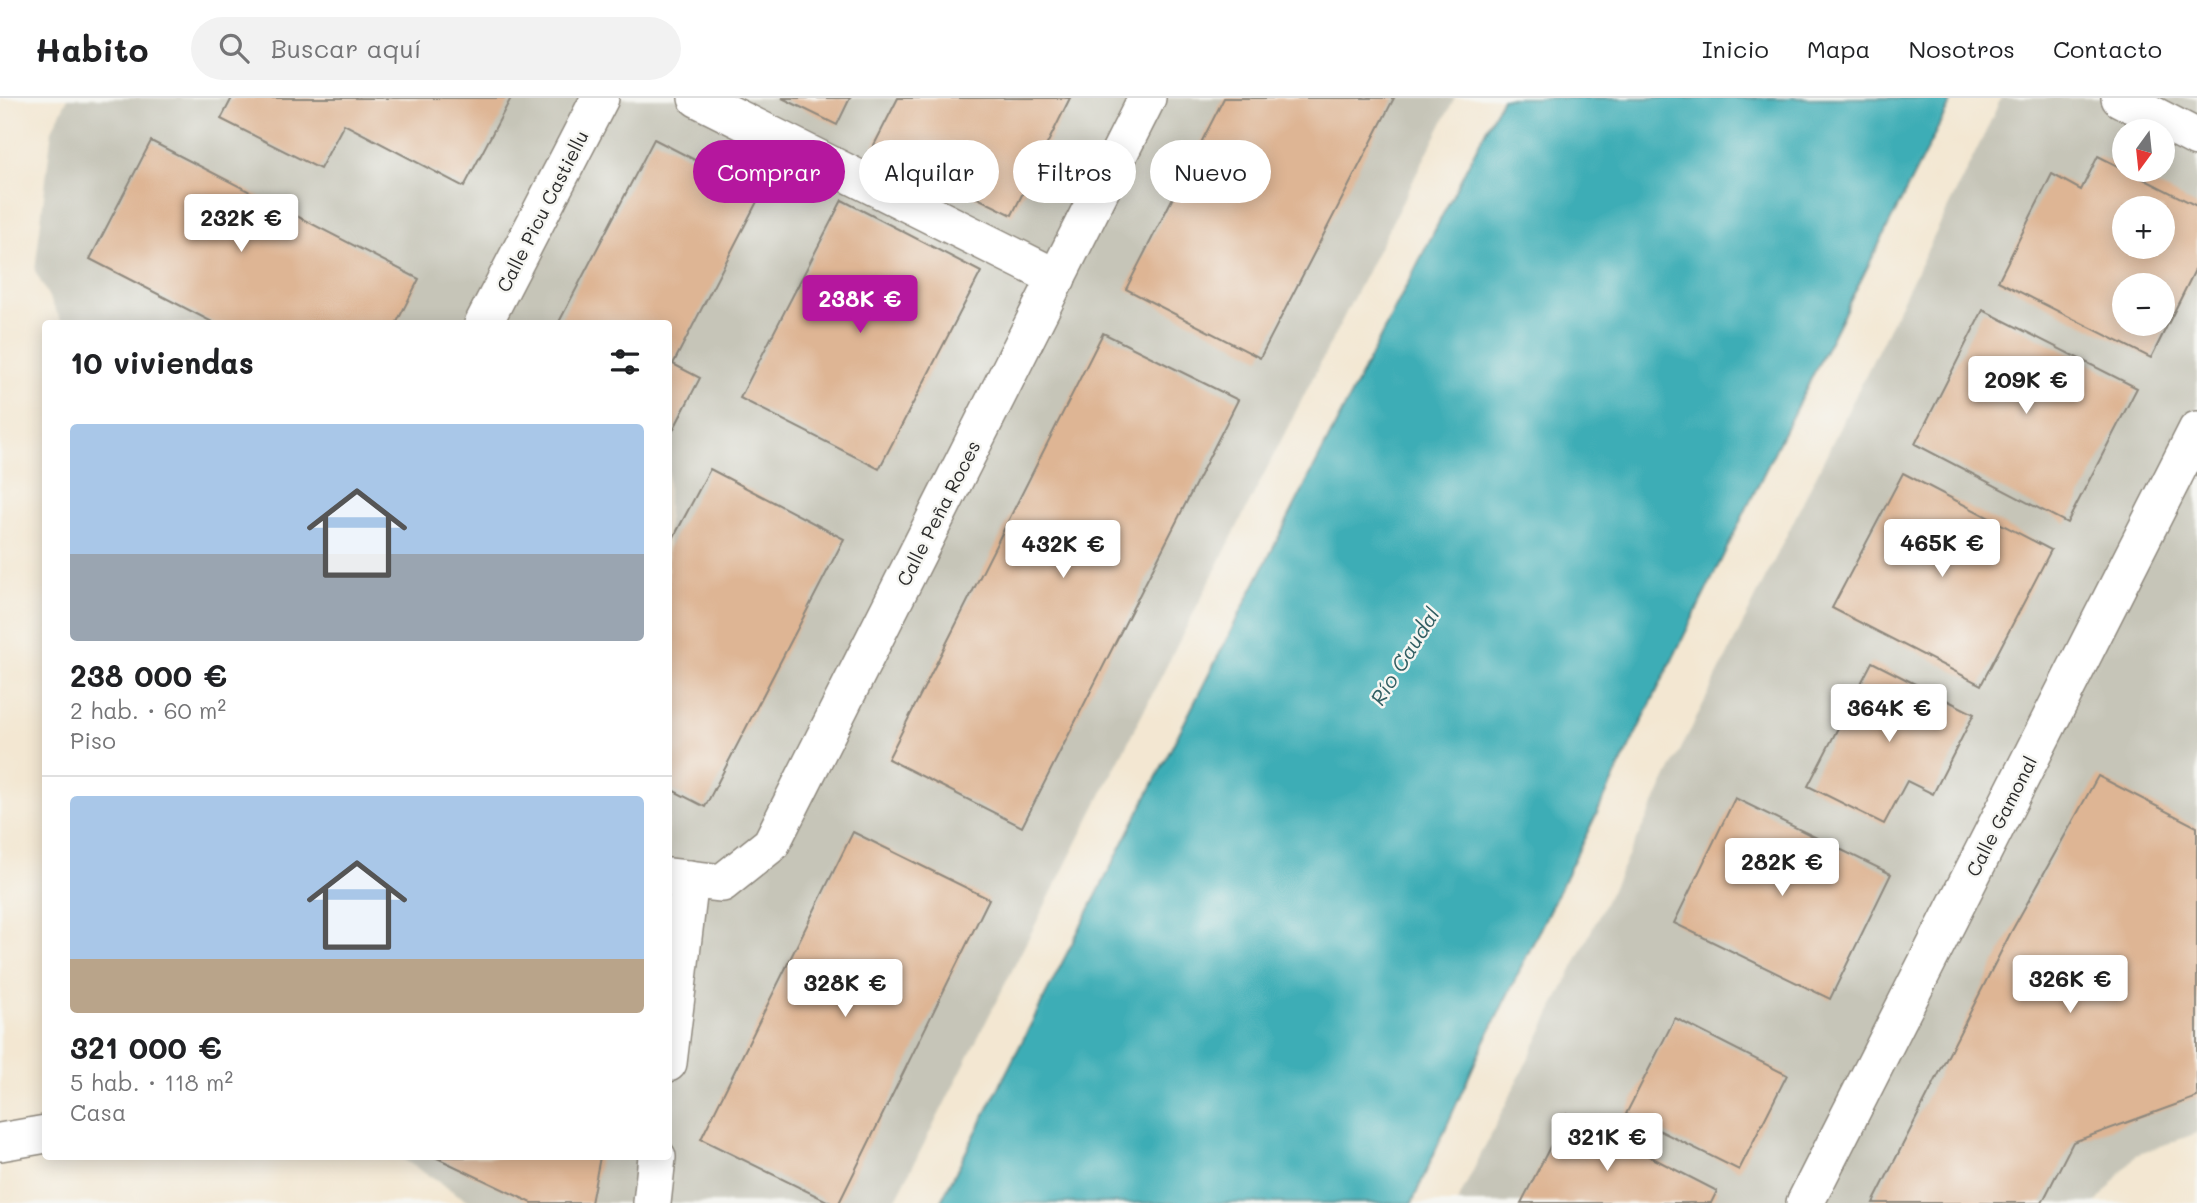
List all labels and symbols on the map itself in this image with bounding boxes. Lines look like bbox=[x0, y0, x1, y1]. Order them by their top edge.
north arrow bbox=[2112, 119, 2175, 182]
street label: Calle Picu Castiellu bbox=[490, 126, 594, 296]
pin: 232K € bbox=[184, 194, 298, 254]
pin: 238K € bbox=[803, 275, 917, 335]
pin: 209K € bbox=[1969, 356, 2083, 416]
street label: Calle Peña Roces bbox=[890, 436, 986, 590]
pin: 465K € bbox=[1885, 519, 1999, 579]
pin: 432K € bbox=[1006, 520, 1120, 580]
water label: Río Caudal bbox=[1363, 601, 1445, 710]
pin: 364K € bbox=[1832, 684, 1946, 744]
street label: Calle Gamonal bbox=[1960, 751, 2042, 881]
pin: 282K € bbox=[1725, 838, 1839, 898]
pin: 326K € bbox=[2013, 956, 2127, 1015]
pin: 328K € bbox=[788, 960, 902, 1019]
pin: 321K € bbox=[1550, 1114, 1664, 1173]

